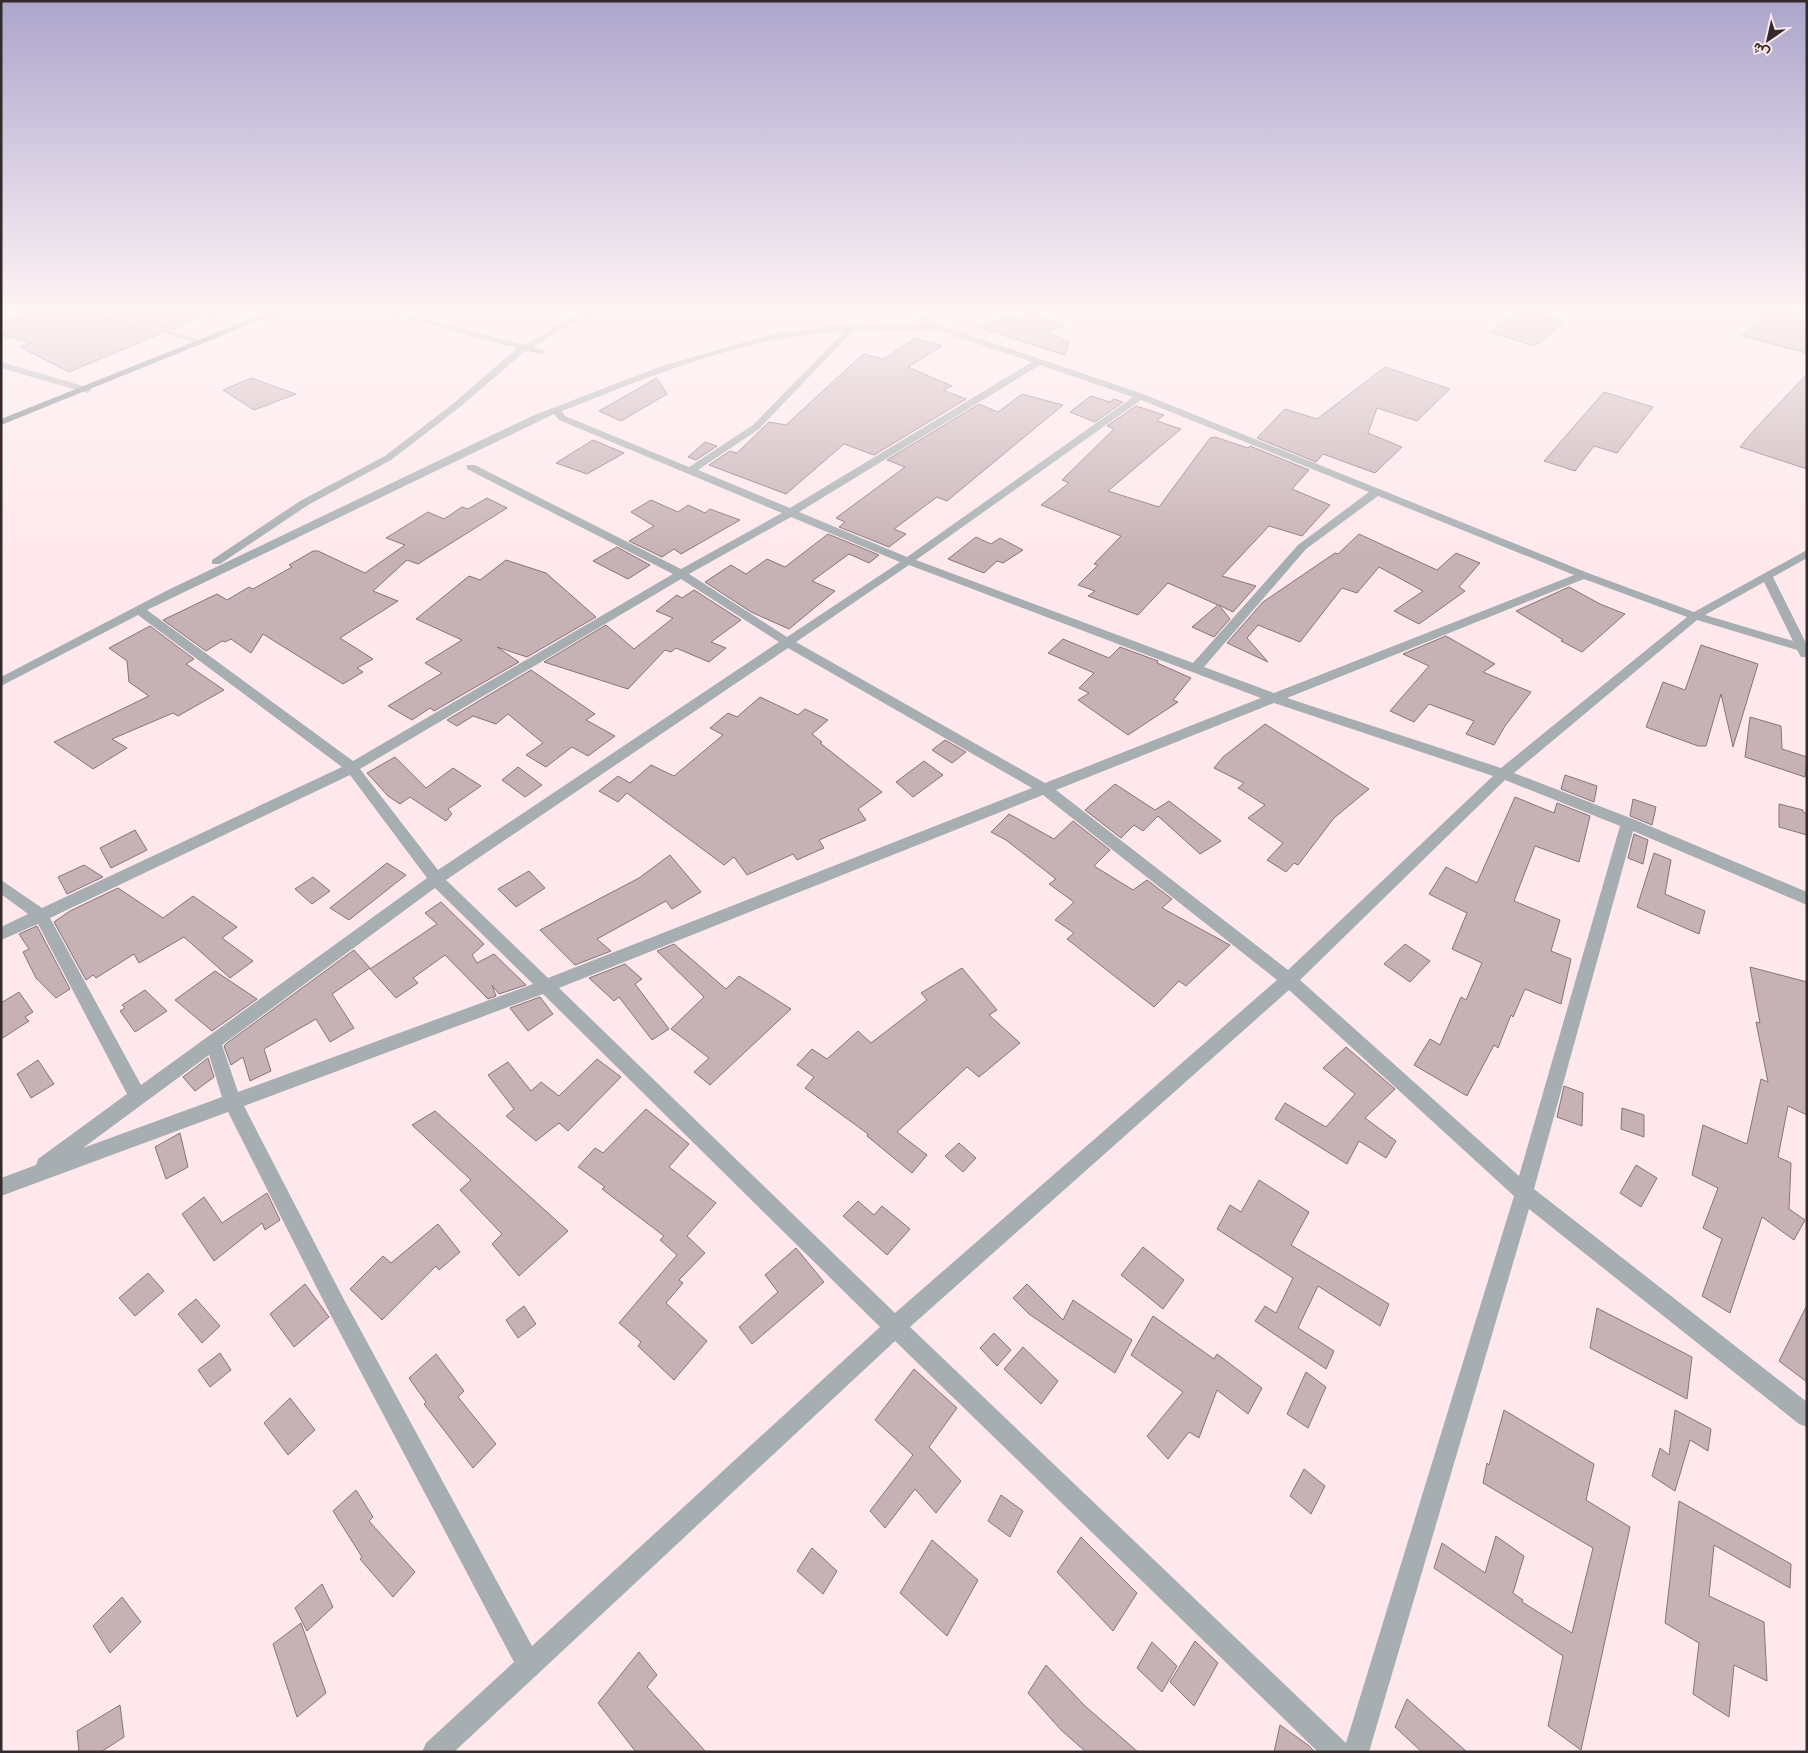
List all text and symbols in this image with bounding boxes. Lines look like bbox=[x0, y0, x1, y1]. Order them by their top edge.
north arrow bbox=[1743, 15, 1793, 65]
text: ش bbox=[1749, 39, 1773, 63]

